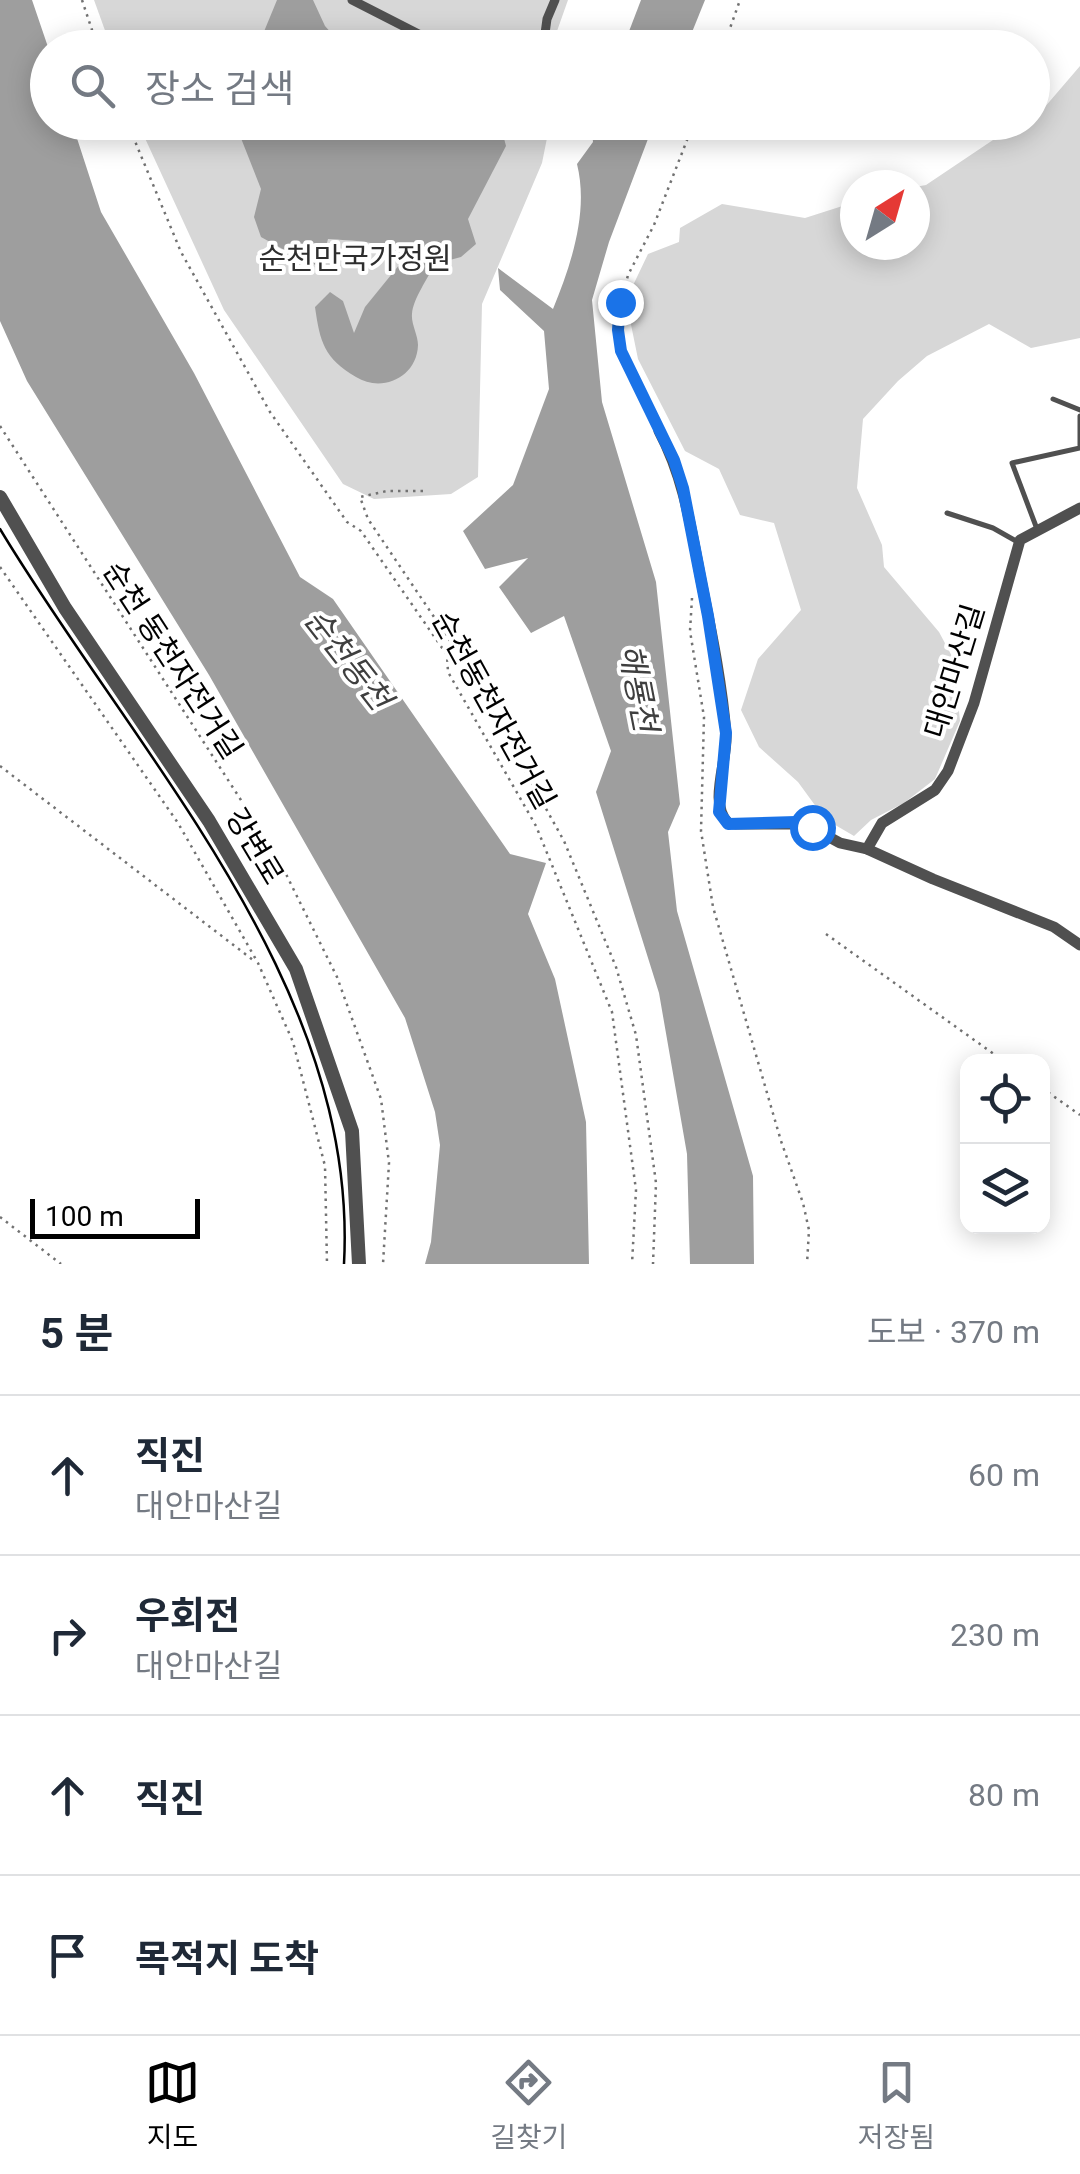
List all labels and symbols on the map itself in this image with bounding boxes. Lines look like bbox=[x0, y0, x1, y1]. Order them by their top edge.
north arrow bbox=[840, 170, 930, 260]
park label: 순천만국가정원 bbox=[258, 241, 452, 276]
route end bbox=[598, 280, 644, 326]
street label: 순천 동천자전거길 bbox=[96, 555, 250, 765]
street label: 대안마산길 bbox=[917, 600, 991, 742]
water label: 순천동천 bbox=[297, 601, 401, 720]
street label: 순천동천자전거길 bbox=[425, 605, 563, 815]
water label: 해룡천 bbox=[611, 641, 666, 738]
street label: 강변로 bbox=[219, 801, 291, 891]
route start bbox=[790, 805, 836, 851]
scale bar bbox=[30, 1194, 200, 1238]

